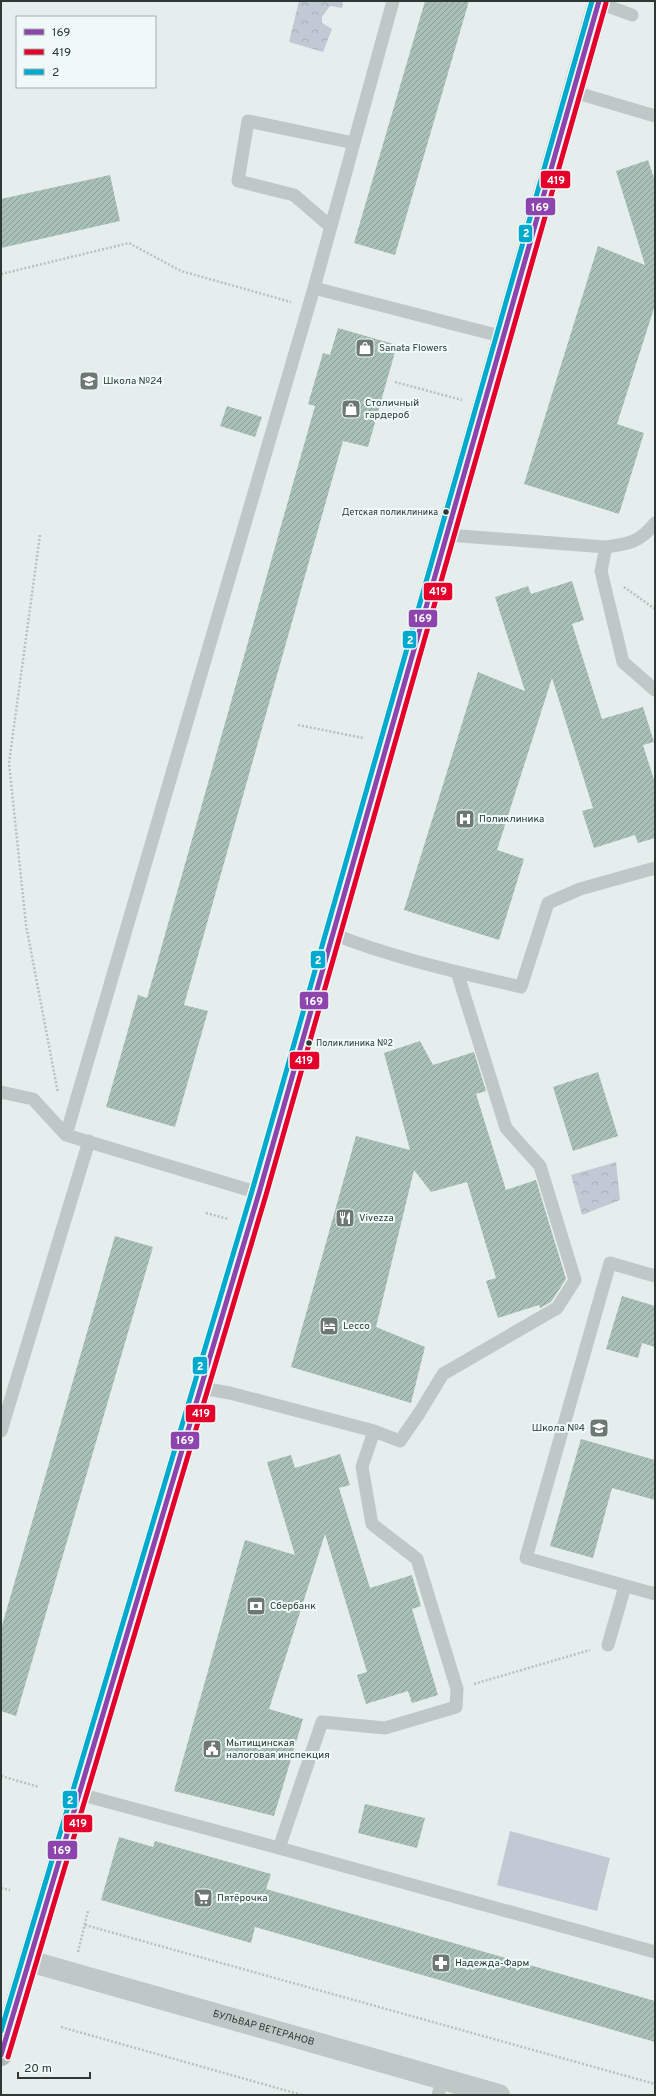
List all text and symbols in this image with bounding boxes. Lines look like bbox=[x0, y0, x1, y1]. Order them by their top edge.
legend bbox=[16, 16, 156, 88]
text: 169 bbox=[52, 25, 70, 41]
text: 419 bbox=[52, 45, 71, 61]
text: 2 bbox=[52, 65, 59, 81]
line badge: 419 bbox=[540, 170, 571, 189]
text: 419 bbox=[547, 174, 565, 188]
line badge: 169 bbox=[525, 197, 556, 216]
text: 169 bbox=[531, 201, 549, 215]
line badge: 2 bbox=[518, 224, 533, 243]
text: 2 bbox=[523, 227, 529, 241]
shop icon: Sanata Flowers bbox=[354, 337, 376, 359]
place label: Sanata Flowers bbox=[379, 342, 448, 355]
school or university icon: Школа №24 bbox=[78, 370, 100, 392]
place label: Школа №24 bbox=[103, 375, 162, 388]
place label: Столичный гардероб bbox=[365, 397, 419, 422]
shop icon: Столичный гардероб bbox=[340, 398, 362, 420]
place label: Детская поликлиника bbox=[342, 507, 438, 518]
marker: Детская поликлиника bbox=[441, 507, 451, 517]
line badge: 419 bbox=[423, 582, 453, 601]
text: 419 bbox=[429, 585, 447, 599]
line badge: 169 bbox=[408, 609, 438, 628]
text: 169 bbox=[414, 612, 432, 626]
line badge: 2 bbox=[402, 630, 417, 649]
text: 2 bbox=[407, 634, 413, 648]
hospital icon: Поликлиника bbox=[454, 808, 476, 830]
place label: Поликлиника bbox=[479, 813, 544, 826]
line badge: 2 bbox=[310, 950, 326, 969]
text: 2 bbox=[315, 954, 321, 968]
line badge: 169 bbox=[299, 991, 329, 1010]
text: 169 bbox=[305, 995, 323, 1009]
marker: Поликлиника №2 bbox=[304, 1038, 314, 1048]
place label: Поликлиника №2 bbox=[316, 1038, 393, 1049]
line badge: 419 bbox=[289, 1051, 320, 1070]
text: 419 bbox=[295, 1054, 313, 1068]
restaurant icon: Vivezza bbox=[334, 1207, 356, 1229]
place label: Vivezza bbox=[359, 1212, 394, 1225]
hotel icon: Lecco bbox=[318, 1315, 340, 1337]
place label: Lecco bbox=[343, 1320, 370, 1333]
line badge: 2 bbox=[192, 1356, 208, 1375]
text: 2 bbox=[197, 1360, 203, 1374]
line badge: 419 bbox=[185, 1404, 216, 1423]
text: 419 bbox=[192, 1407, 210, 1421]
school or university icon: Школа №4 bbox=[588, 1417, 610, 1439]
place label: Школа №4 bbox=[532, 1422, 585, 1435]
line badge: 169 bbox=[170, 1431, 200, 1450]
text: 169 bbox=[176, 1434, 194, 1448]
bank icon: Сбербанк bbox=[245, 1595, 267, 1617]
place label: Сбербанк bbox=[270, 1600, 316, 1613]
place label: Мытищинская налоговая инспекция bbox=[226, 1737, 330, 1762]
public building icon: Мытищинская налоговая инспекция bbox=[201, 1738, 223, 1760]
line badge: 2 bbox=[62, 1790, 78, 1809]
text: 2 bbox=[67, 1794, 73, 1808]
line badge: 419 bbox=[63, 1814, 93, 1833]
text: 419 bbox=[69, 1817, 87, 1831]
line badge: 169 bbox=[47, 1840, 78, 1860]
text: 169 bbox=[53, 1844, 71, 1858]
supermarket icon: Пятёрочка bbox=[192, 1887, 214, 1909]
place label: Пятёрочка bbox=[217, 1892, 268, 1905]
pharmacy icon: Надежда-Фарм bbox=[430, 1952, 452, 1974]
place label: Надежда-Фарм bbox=[455, 1957, 529, 1970]
street label: БУЛЬВАР ВЕТЕРАНОВ bbox=[211, 2007, 316, 2049]
scale bar bbox=[18, 2054, 90, 2080]
text: 20 m bbox=[24, 2061, 52, 2077]

